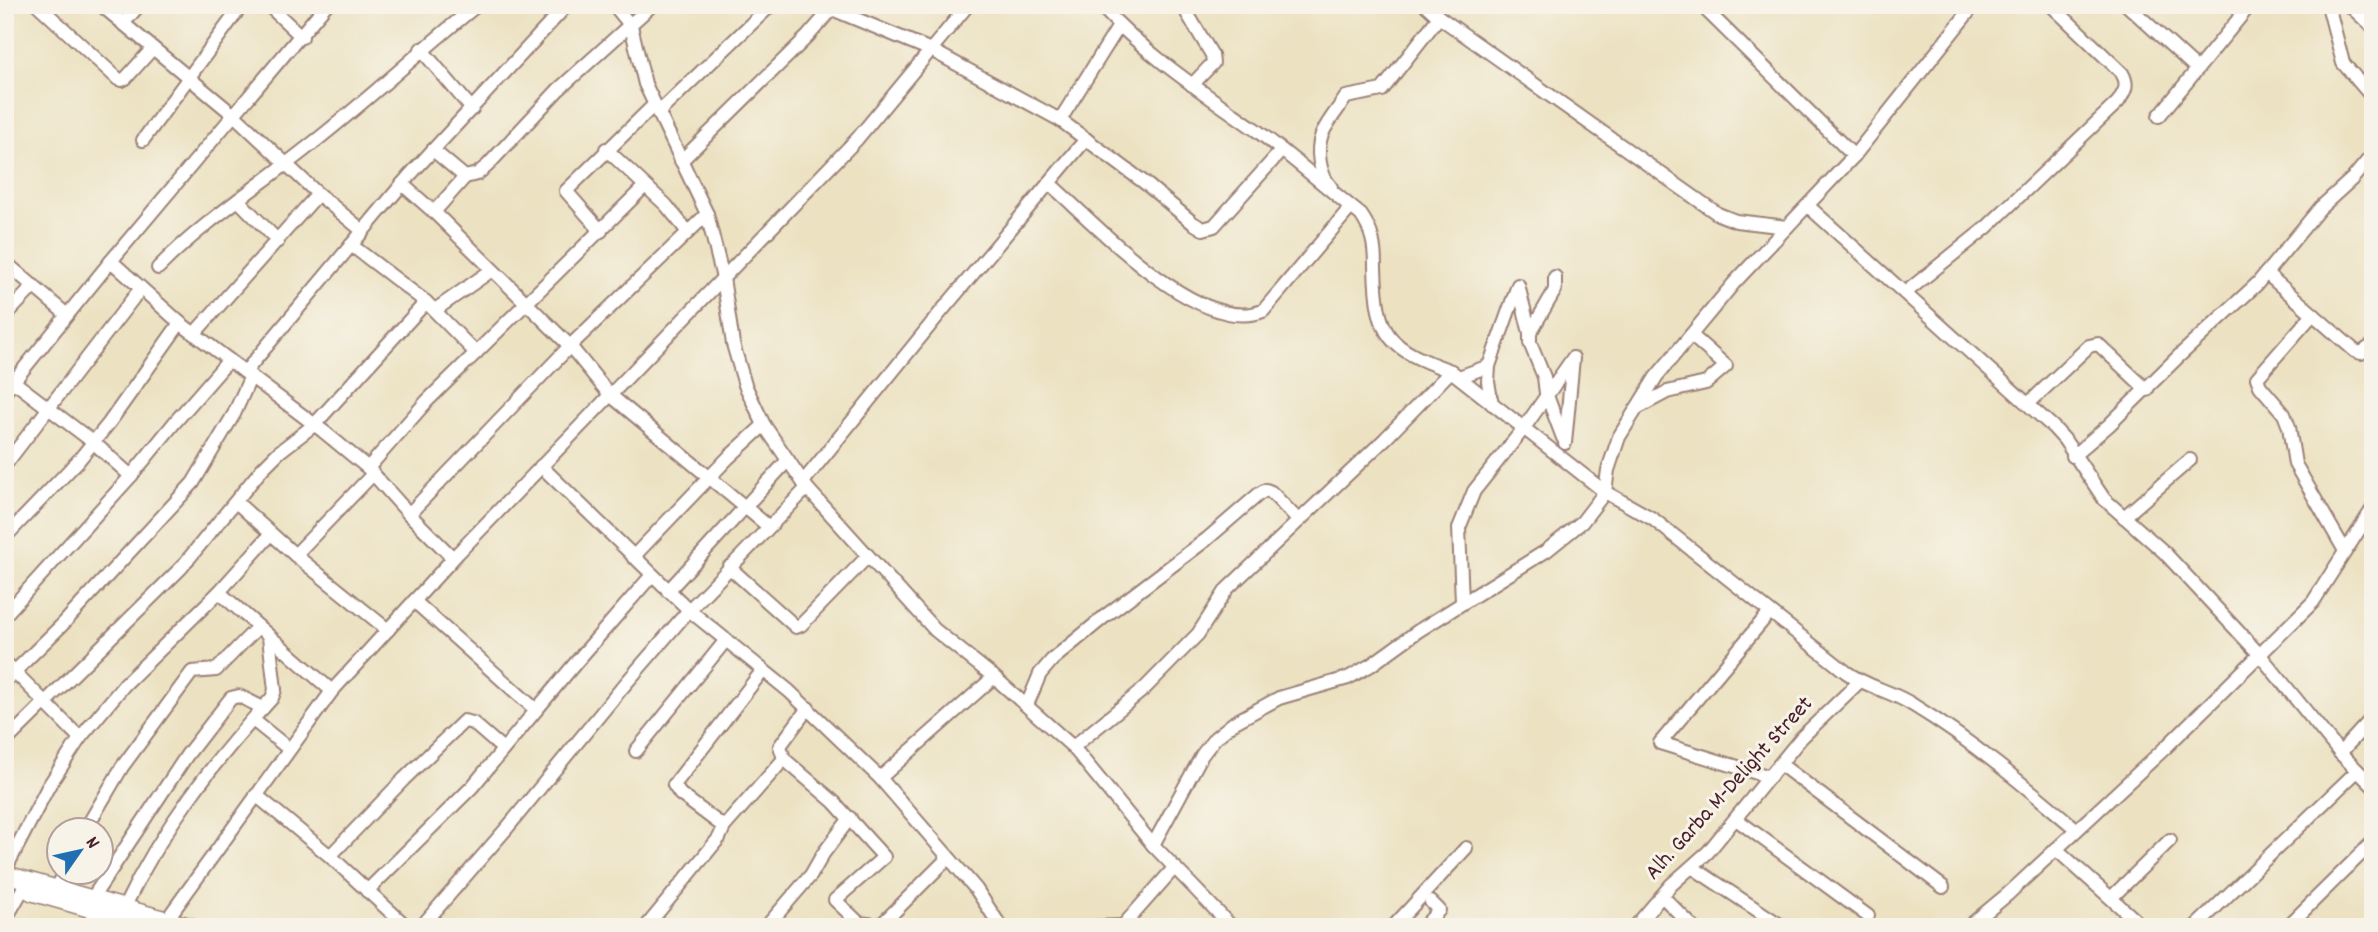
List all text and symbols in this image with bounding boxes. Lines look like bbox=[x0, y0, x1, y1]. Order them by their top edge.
street label: Alh. Garba M-Delight Street bbox=[1638, 690, 1822, 888]
north arrow bbox=[46, 816, 116, 886]
text: N bbox=[77, 832, 105, 855]

